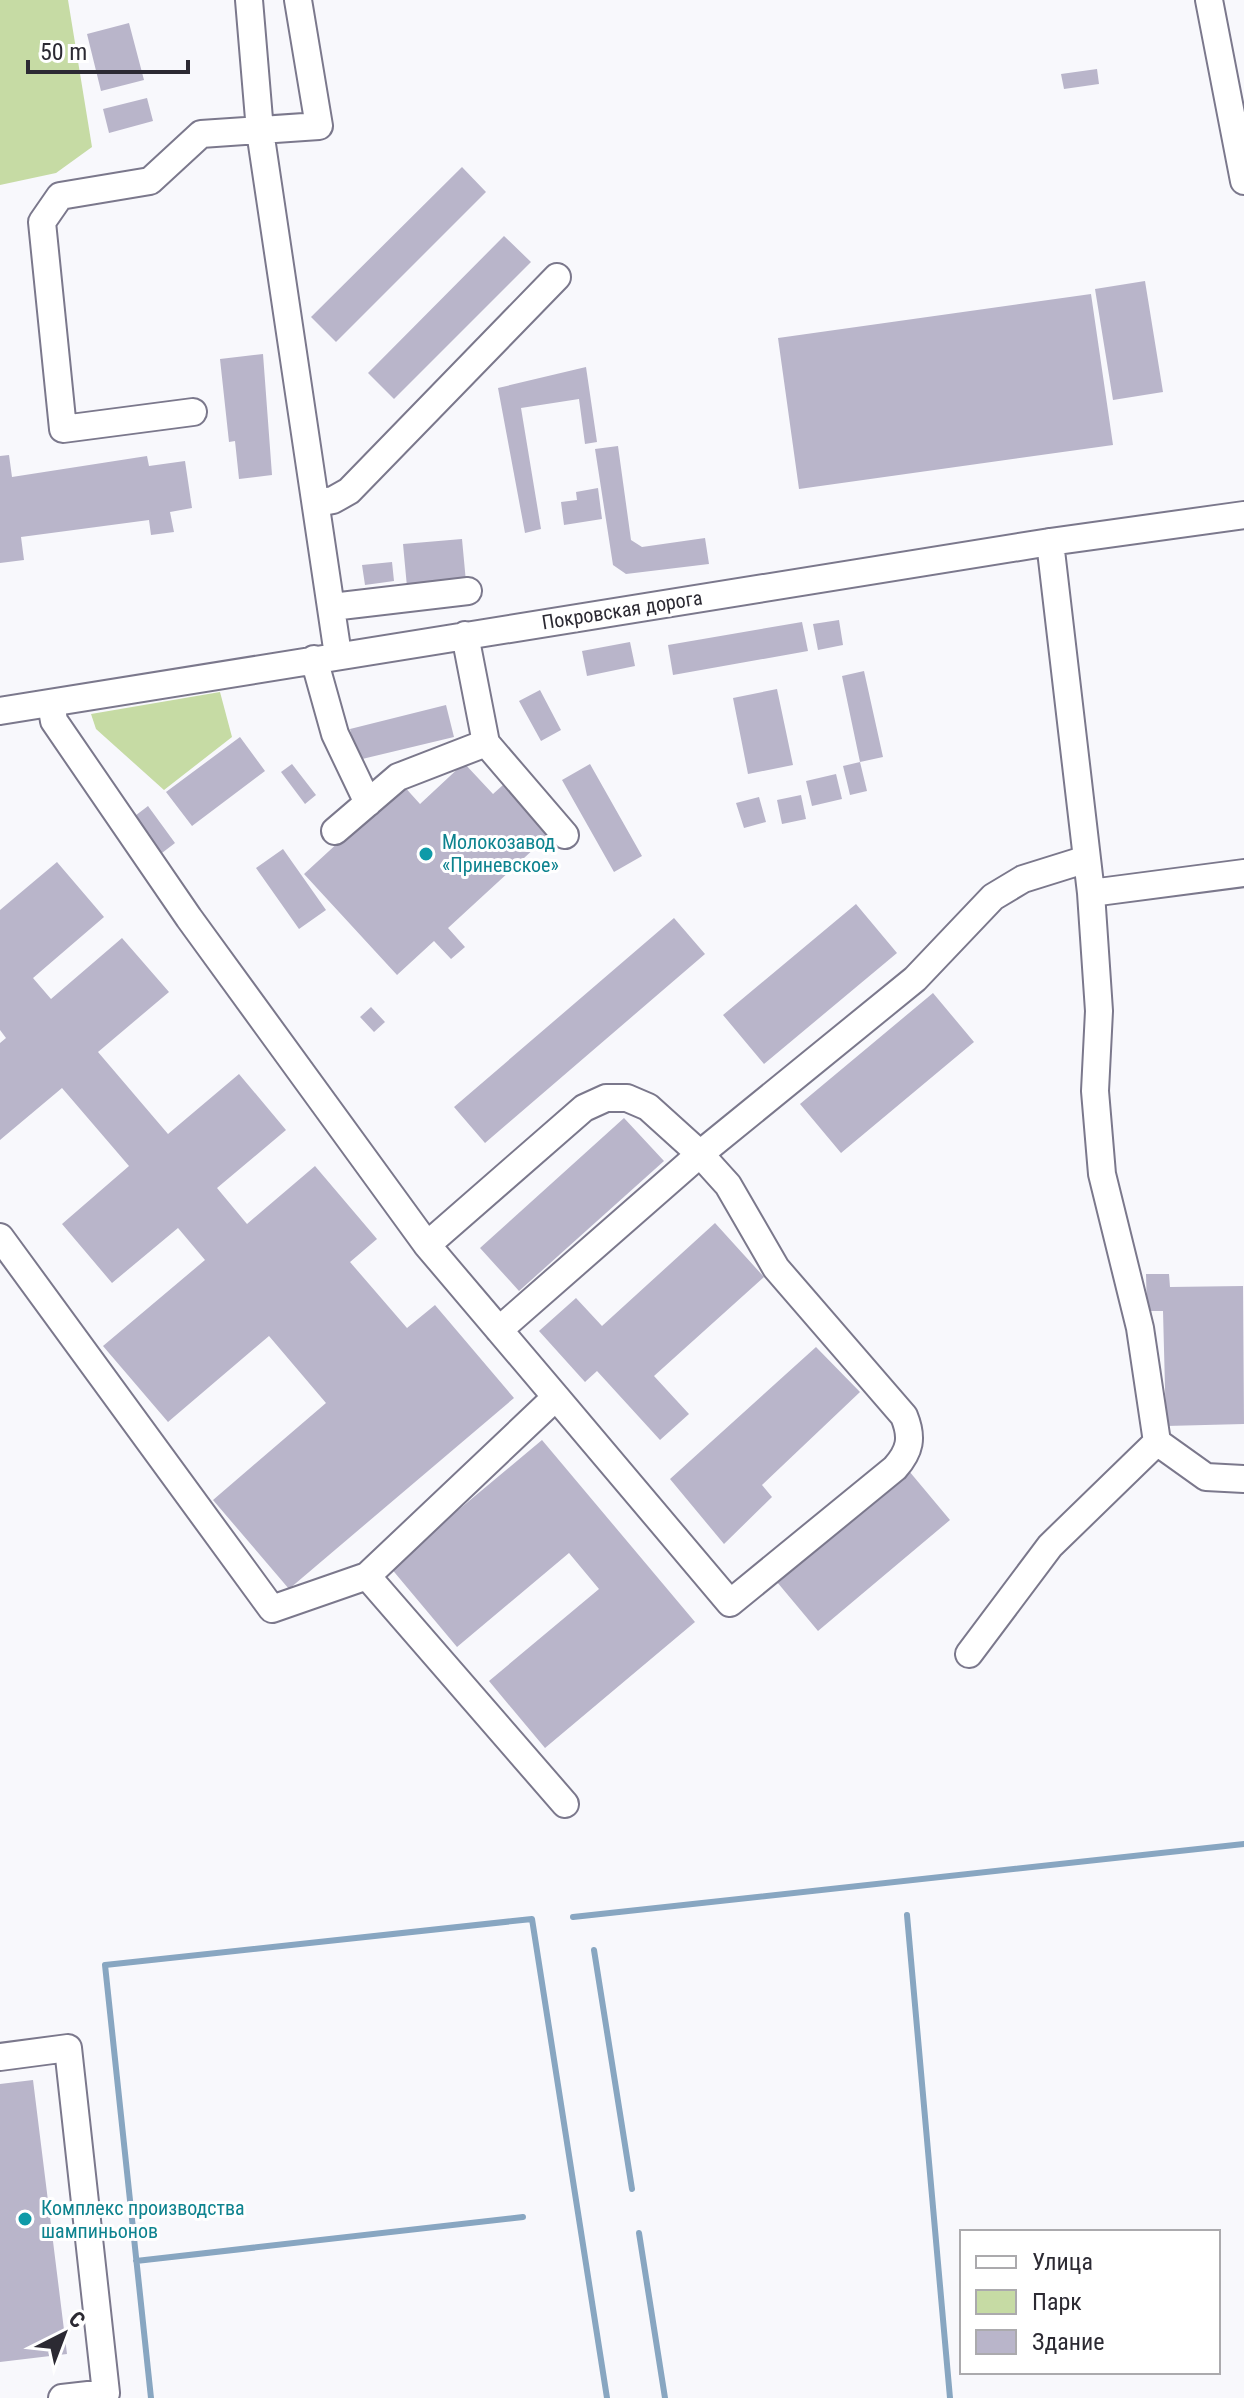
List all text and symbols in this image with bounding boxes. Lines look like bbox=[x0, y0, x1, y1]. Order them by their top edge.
scale bar bbox=[28, 24, 188, 74]
text: 50 m bbox=[40, 38, 87, 66]
street label: Покровская дорога bbox=[540, 585, 704, 635]
place label: Молокозавод «Приневское» bbox=[442, 830, 559, 877]
marker: Молокозавод «Приневское» bbox=[417, 845, 435, 863]
place label: Комплекс производства шампиньонов bbox=[41, 2196, 245, 2243]
marker: Комплекс производства шампиньонов bbox=[16, 2210, 34, 2228]
legend bbox=[960, 2230, 1220, 2374]
text: Улица bbox=[1032, 2248, 1093, 2276]
text: Парк bbox=[1032, 2288, 1082, 2316]
north arrow bbox=[24, 2294, 104, 2374]
text: С bbox=[64, 2306, 90, 2333]
text: Здание bbox=[1032, 2328, 1104, 2356]

